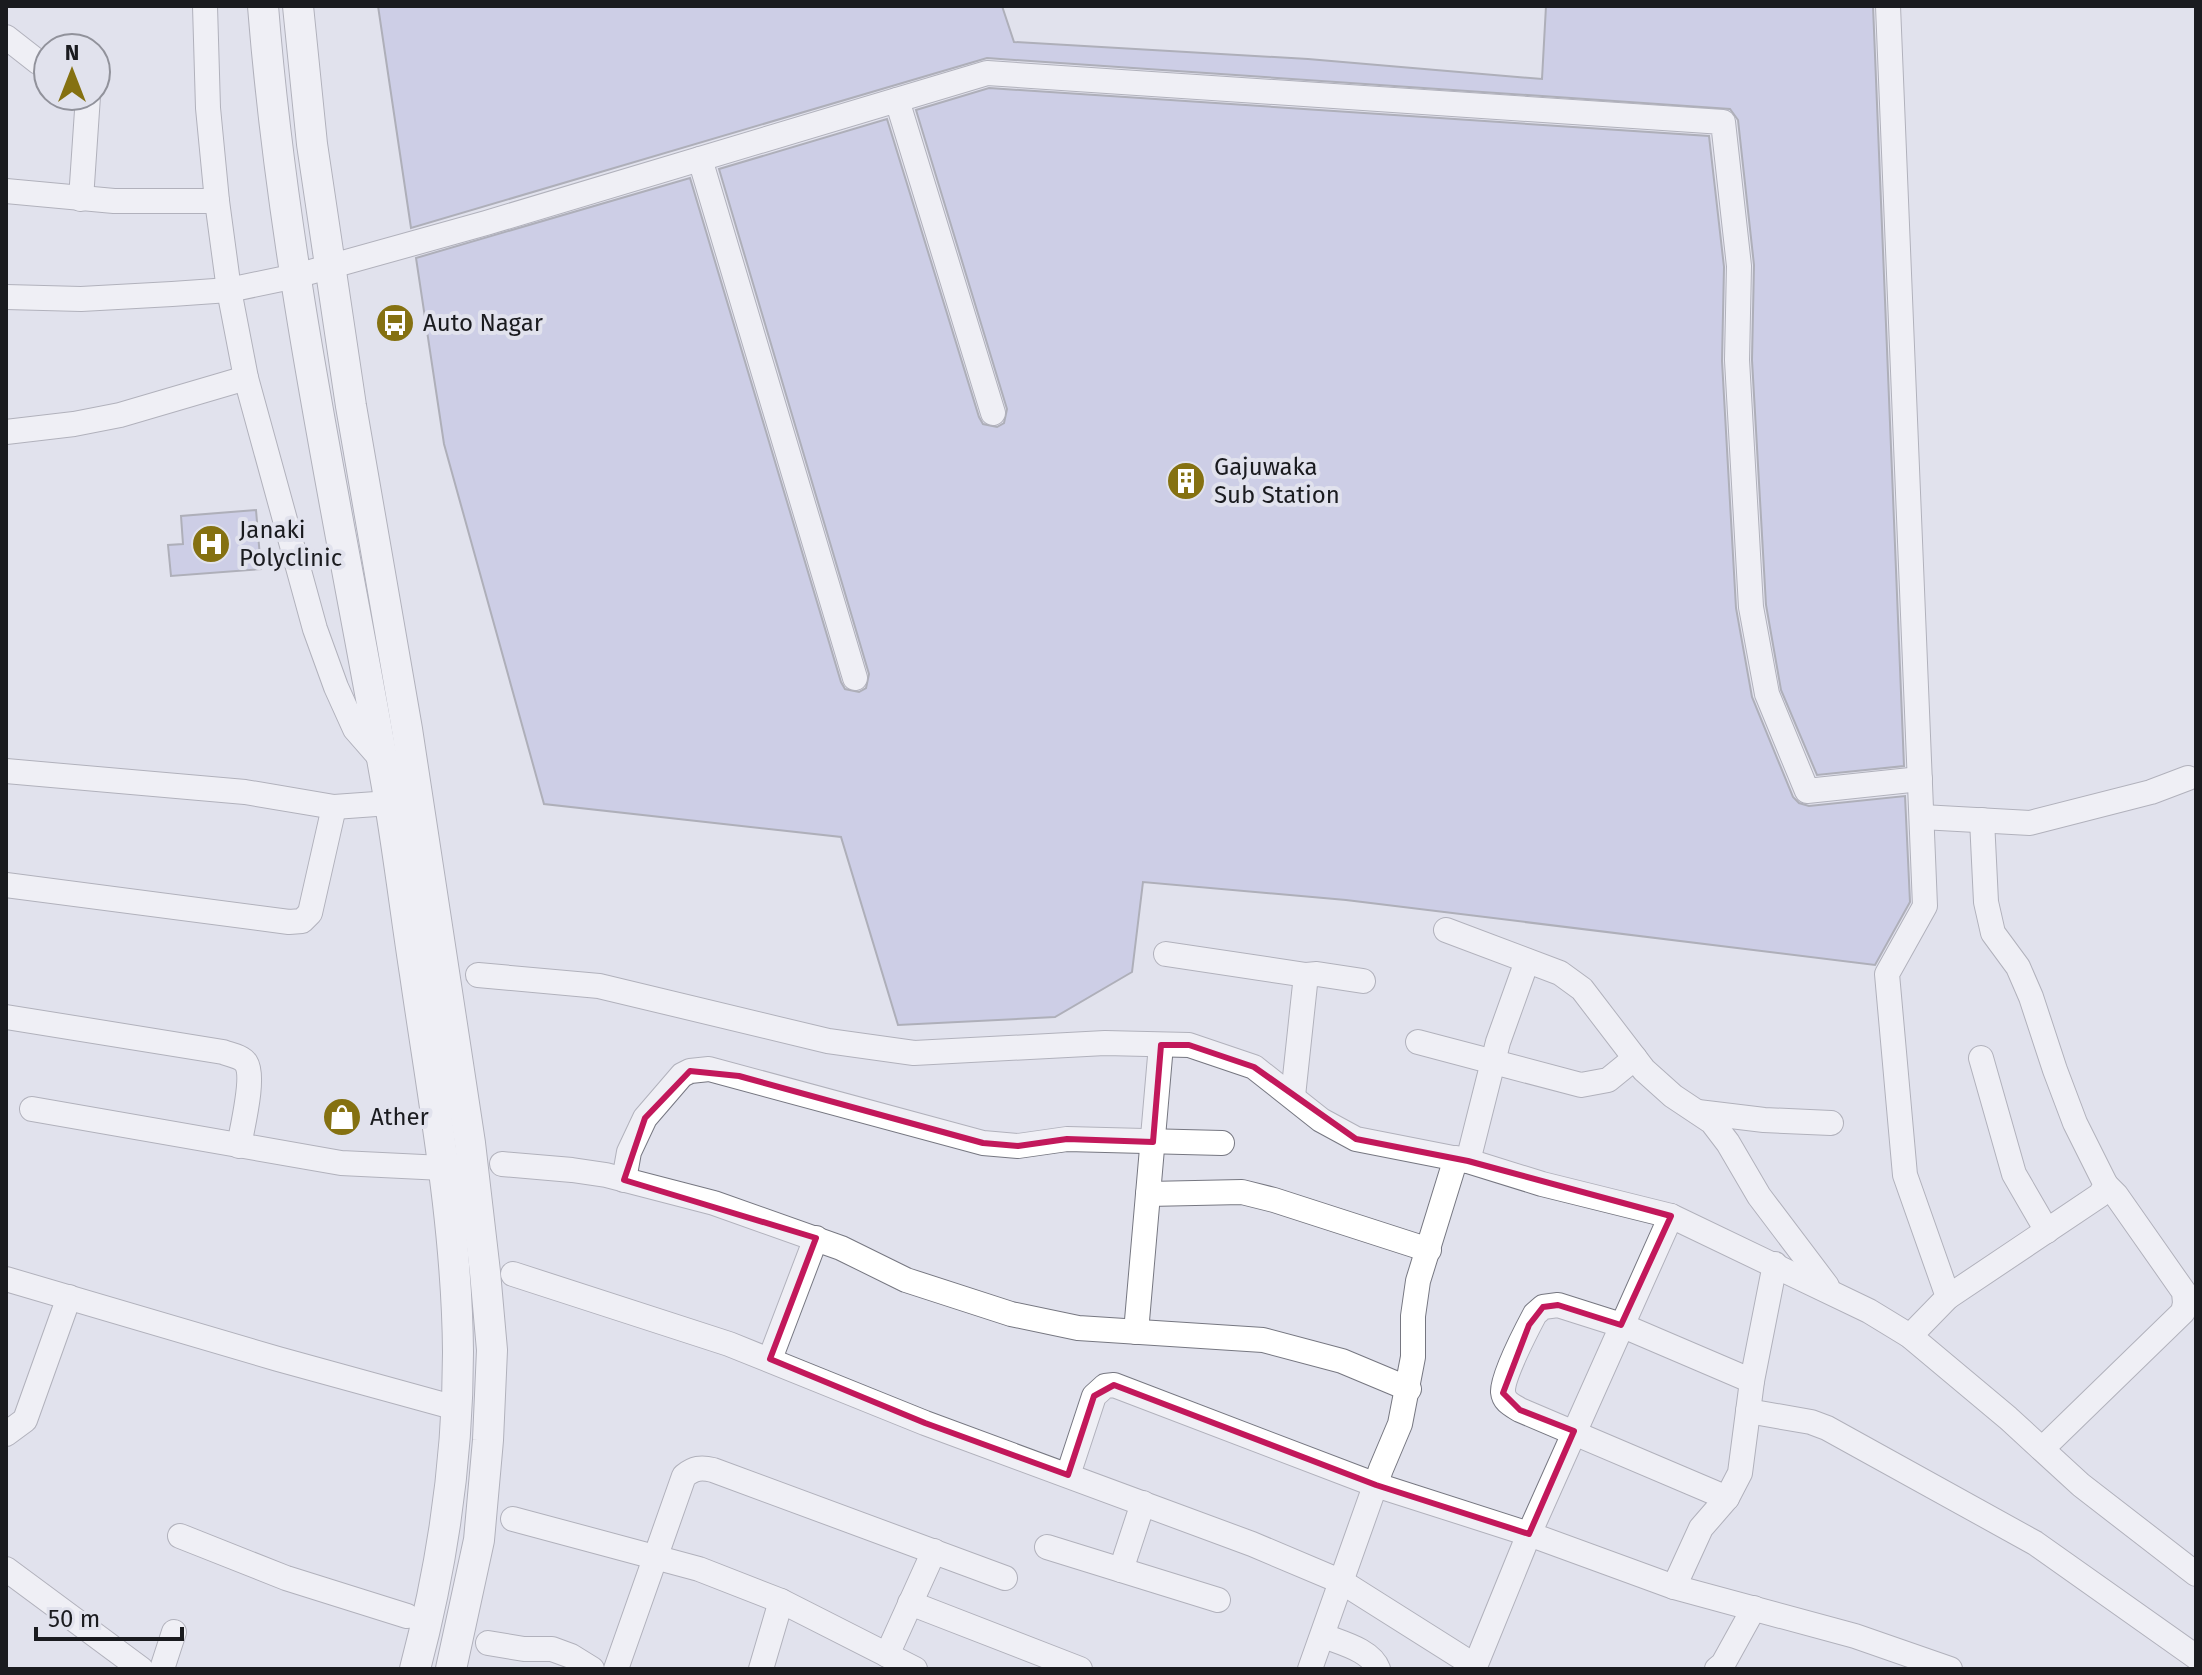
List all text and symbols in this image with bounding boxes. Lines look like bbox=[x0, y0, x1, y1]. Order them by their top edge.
north arrow bbox=[32, 32, 112, 112]
text: N bbox=[65, 39, 79, 66]
bus stop icon: Auto Nagar bbox=[374, 302, 416, 344]
place label: Auto Nagar bbox=[423, 309, 544, 337]
place label: Gajuwaka Sub Station bbox=[1214, 453, 1340, 509]
building icon: Gajuwaka Sub Station bbox=[1165, 460, 1207, 502]
place label: Janaki Polyclinic bbox=[239, 516, 342, 572]
hospital icon: Janaki Polyclinic bbox=[190, 523, 232, 565]
shop icon: Ather bbox=[321, 1096, 363, 1138]
place label: Ather bbox=[370, 1103, 430, 1131]
scale bar bbox=[36, 1591, 182, 1641]
text: 50 m bbox=[48, 1605, 100, 1633]

